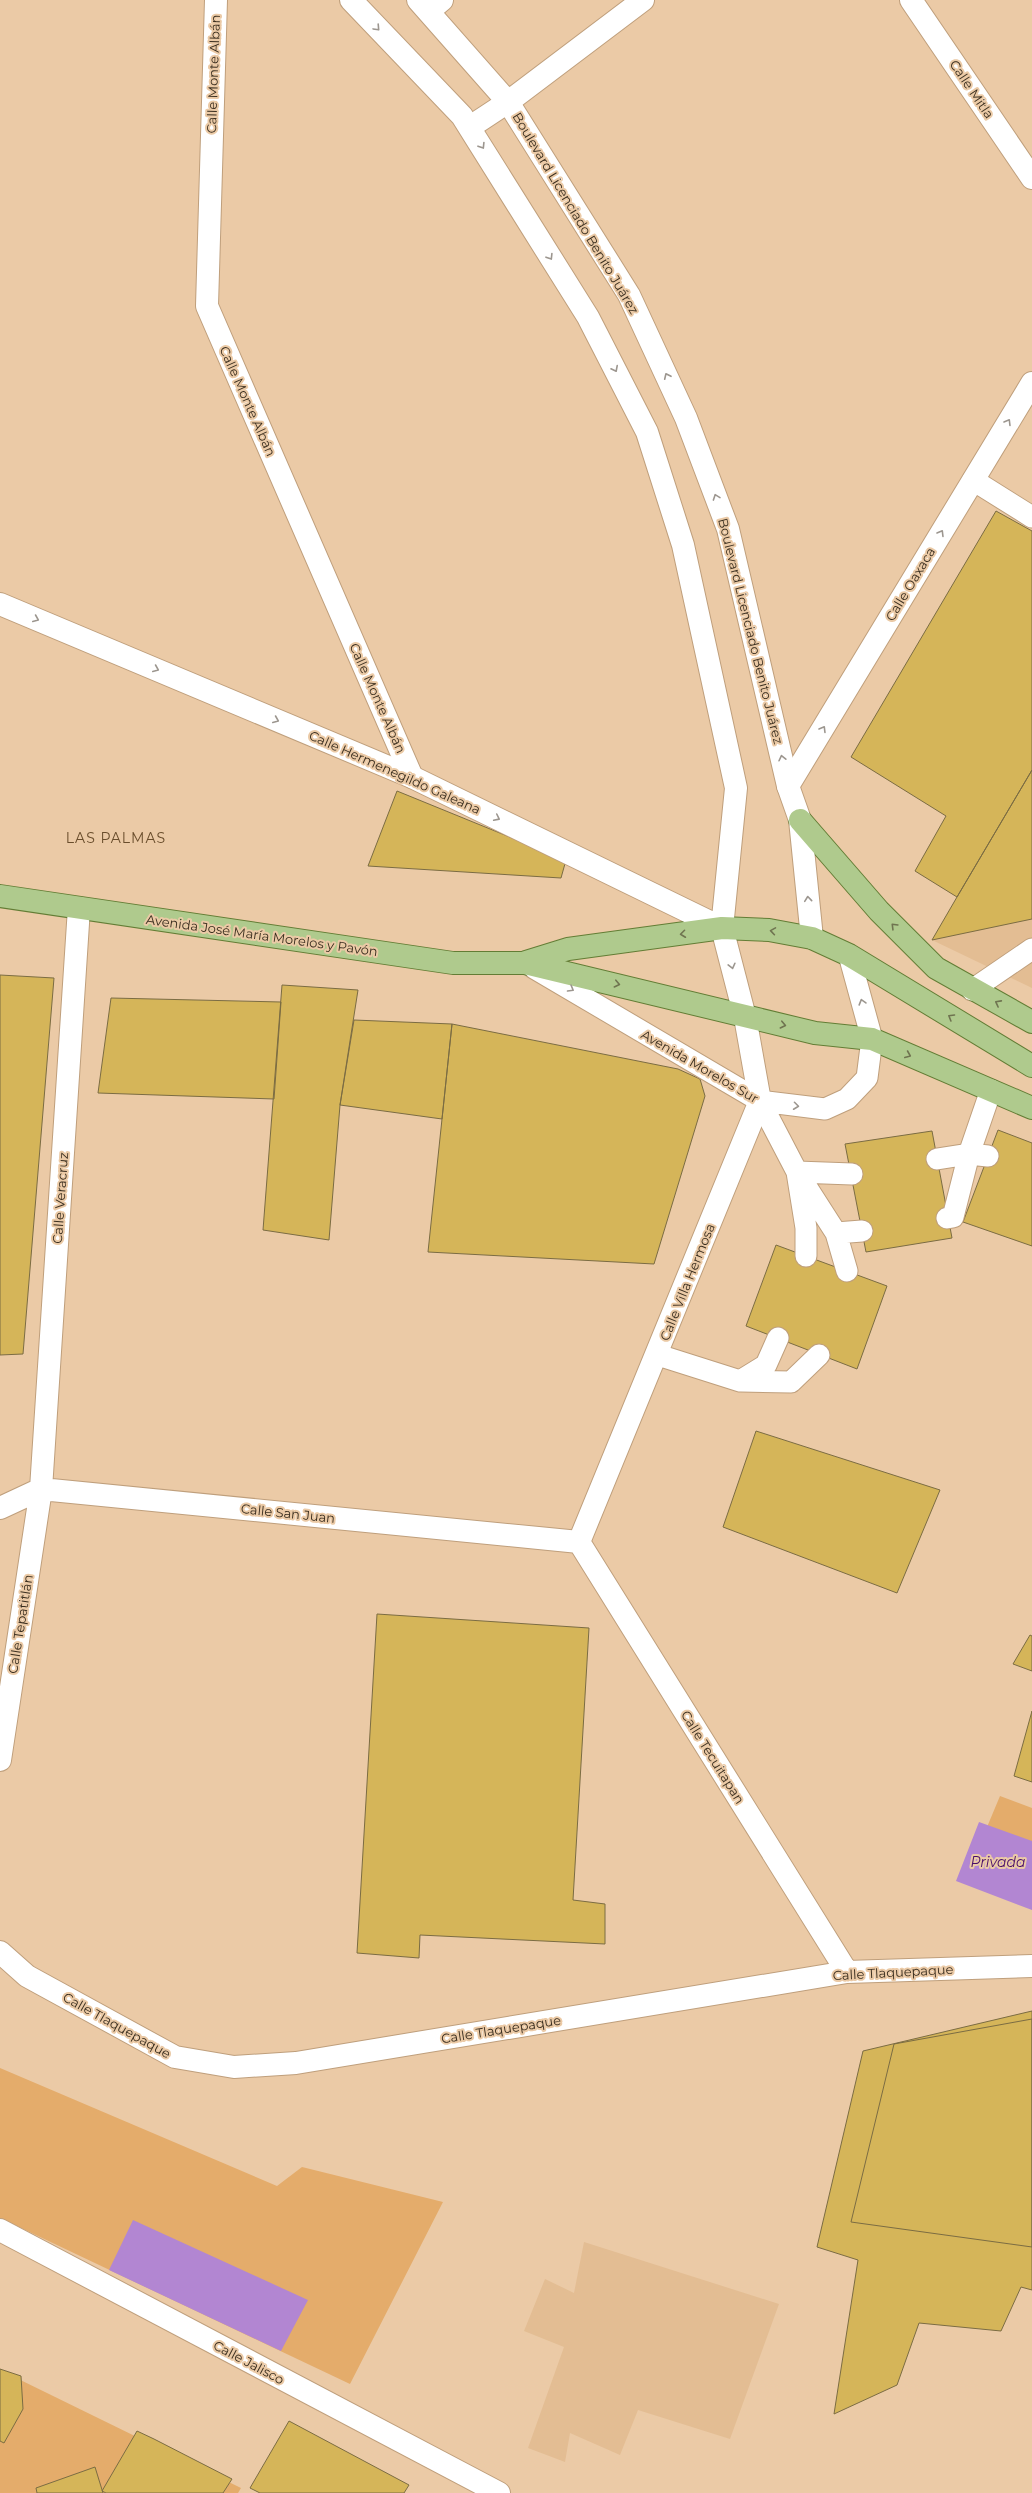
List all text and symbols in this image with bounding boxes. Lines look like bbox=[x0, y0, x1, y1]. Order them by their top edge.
street label: Calle Monte Albán bbox=[203, 14, 223, 134]
one-way arrow bbox=[373, 23, 380, 31]
street label: Calle Mitla bbox=[947, 57, 997, 121]
street label: Boulevard Licenciado Benito Juárez bbox=[509, 109, 643, 317]
one-way arrow bbox=[477, 142, 484, 149]
one-way arrow bbox=[546, 253, 553, 260]
street label: Calle Monte Albán bbox=[217, 344, 279, 458]
one-way arrow bbox=[610, 365, 618, 373]
one-way arrow bbox=[664, 373, 672, 381]
one-way arrow bbox=[1004, 419, 1011, 426]
one-way arrow bbox=[712, 493, 720, 500]
street label: Boulevard Licenciado Benito Juárez bbox=[715, 516, 787, 746]
one-way arrow bbox=[936, 530, 944, 537]
street label: Calle Oaxaca bbox=[882, 544, 938, 624]
one-way arrow bbox=[32, 614, 39, 622]
street label: Calle Monte Albán bbox=[347, 641, 409, 755]
one-way arrow bbox=[151, 664, 159, 672]
one-way arrow bbox=[272, 715, 279, 723]
one-way arrow bbox=[818, 726, 825, 733]
street label: Calle Hermenegildo Galeana bbox=[307, 727, 483, 817]
one-way arrow bbox=[778, 755, 787, 762]
one-way arrow bbox=[492, 813, 500, 821]
district label: LAS PALMAS bbox=[66, 829, 166, 847]
one-way arrow bbox=[804, 896, 813, 902]
street label: Avenida José María Morelos y Pavón bbox=[145, 911, 379, 959]
one-way arrow bbox=[891, 923, 899, 931]
one-way arrow bbox=[770, 927, 777, 936]
one-way arrow bbox=[680, 929, 686, 938]
one-way arrow bbox=[727, 963, 735, 969]
one-way arrow bbox=[614, 979, 621, 988]
one-way arrow bbox=[567, 985, 574, 992]
one-way arrow bbox=[858, 998, 867, 1005]
one-way arrow bbox=[994, 1001, 1002, 1008]
one-way arrow bbox=[948, 1014, 955, 1022]
one-way arrow bbox=[780, 1021, 786, 1029]
street label: Avenida Morelos Sur bbox=[639, 1026, 761, 1106]
one-way arrow bbox=[905, 1050, 912, 1058]
one-way arrow bbox=[793, 1101, 799, 1110]
street label: Calle Veracruz bbox=[49, 1151, 71, 1244]
street label: Calle Villa Hermosa bbox=[656, 1221, 718, 1343]
street label: Calle San Juan bbox=[240, 1500, 336, 1526]
street label: Calle Tepatitlán bbox=[4, 1573, 36, 1675]
street label: Calle Tecuitapan bbox=[678, 1707, 748, 1807]
water label: Privada bbox=[971, 1853, 1025, 1871]
street label: Calle Tlaquepaque bbox=[832, 1961, 954, 1983]
street label: Calle Tlaquepaque bbox=[60, 1989, 174, 2061]
street label: Calle Tlaquepaque bbox=[440, 2012, 562, 2046]
street label: Calle Jalisco bbox=[211, 2337, 287, 2387]

